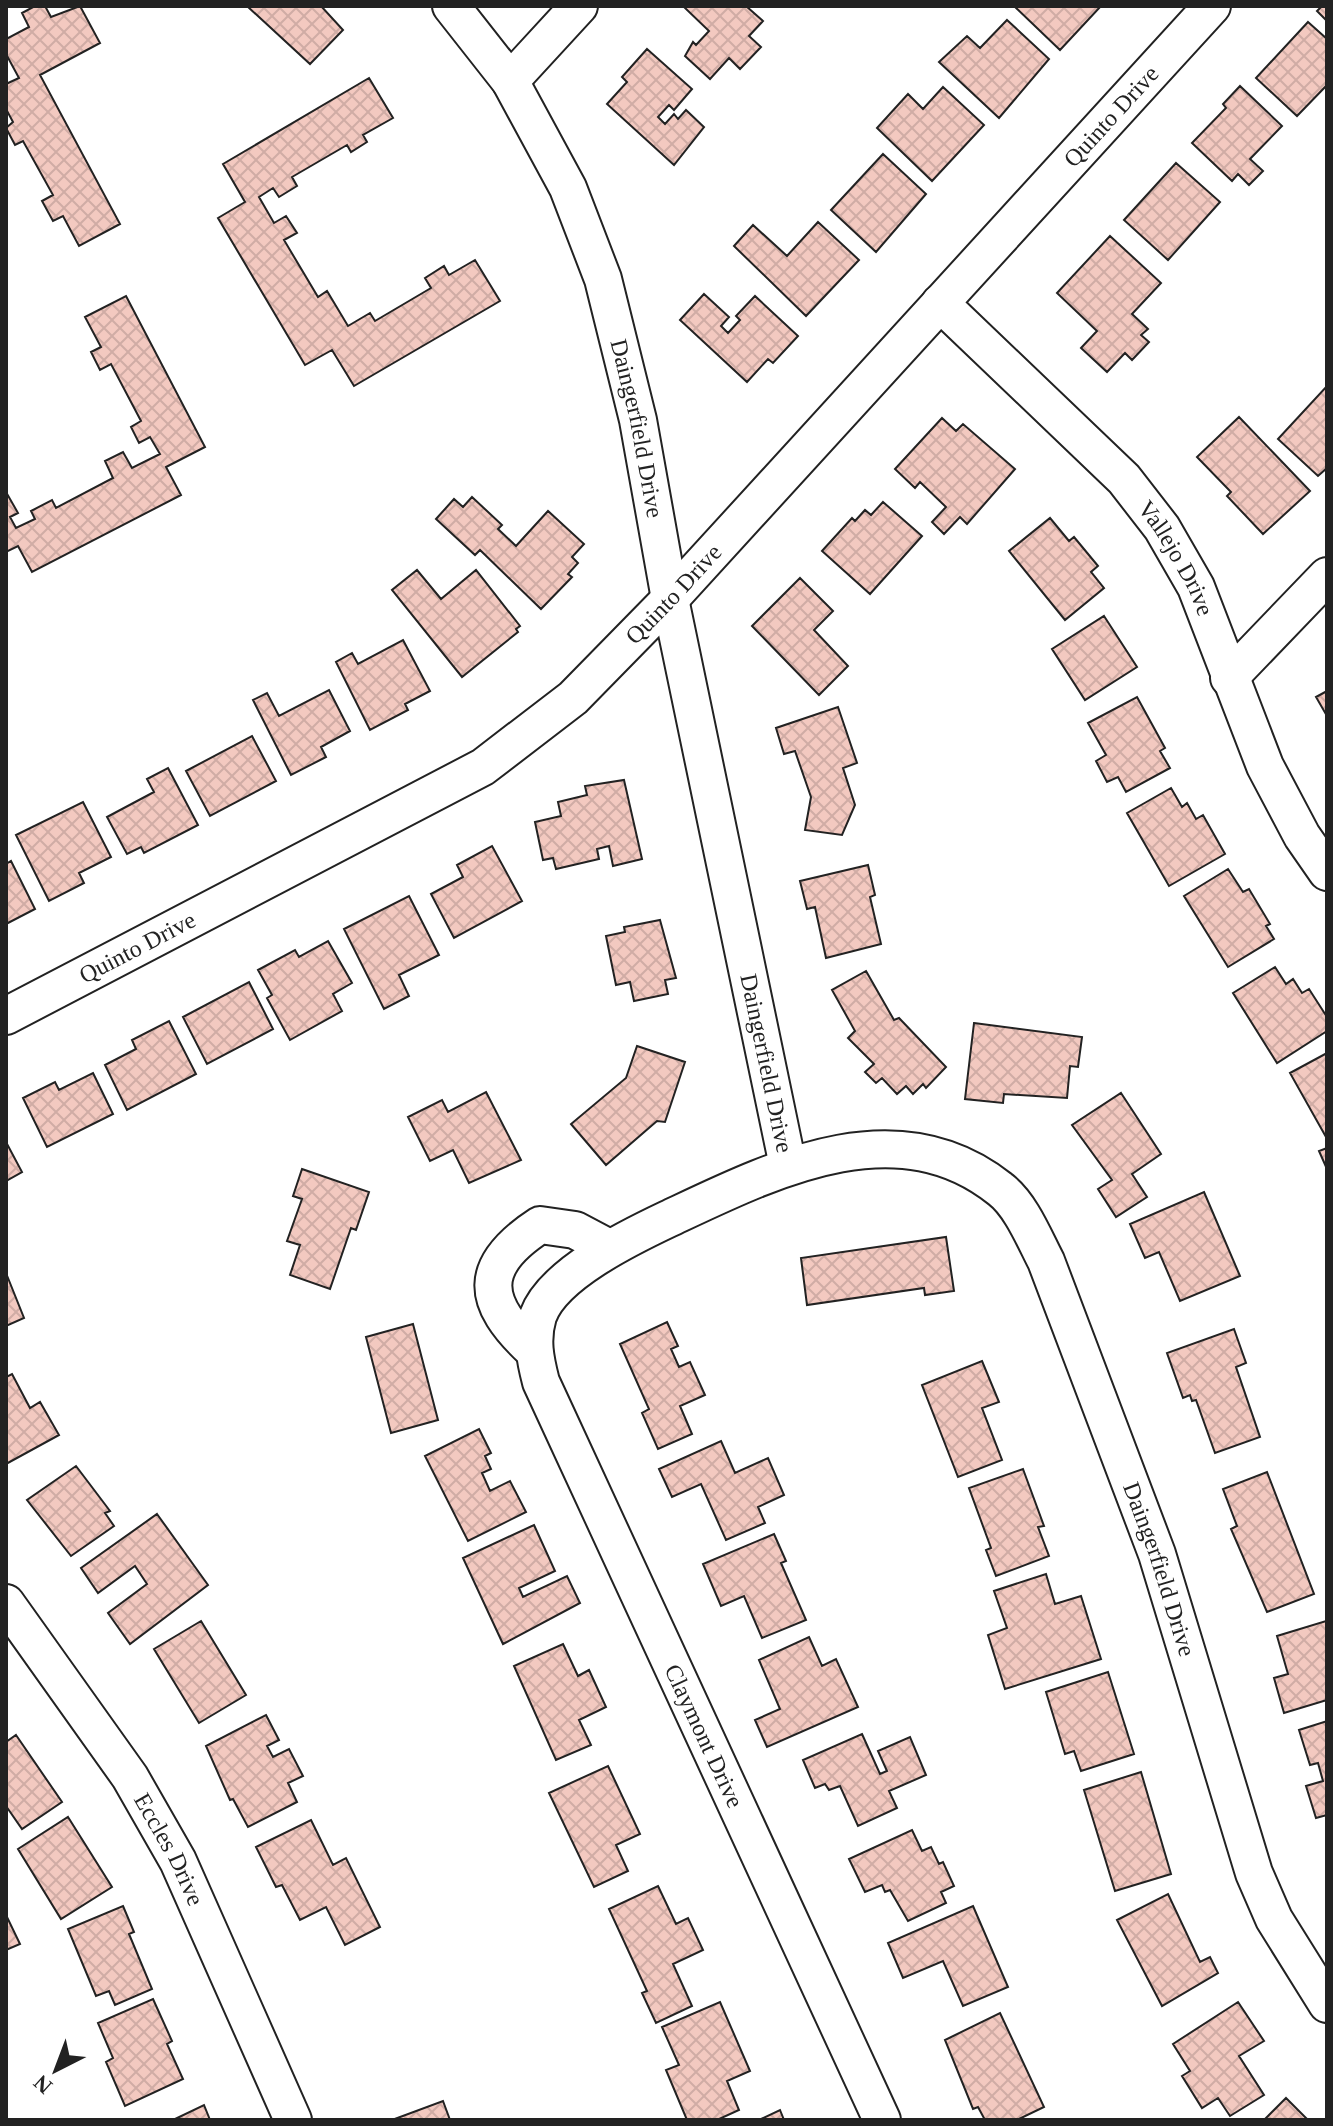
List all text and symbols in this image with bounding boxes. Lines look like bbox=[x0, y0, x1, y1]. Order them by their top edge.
street label: Quinto Drive bbox=[1059, 61, 1164, 172]
street label: Daingerfield Drive bbox=[605, 336, 668, 520]
street label: Vallejo Drive bbox=[1133, 496, 1219, 619]
street label: Quinto Drive bbox=[620, 539, 727, 649]
street label: Quinto Drive bbox=[75, 907, 200, 989]
street label: Daingerfield Drive bbox=[735, 972, 798, 1155]
street label: Daingerfield Drive bbox=[1118, 1479, 1200, 1659]
street label: Claymont Drive bbox=[659, 1660, 749, 1812]
street label: Eccles Drive bbox=[129, 1788, 209, 1909]
north arrow bbox=[16, 2030, 96, 2110]
text: N bbox=[29, 2070, 57, 2099]

